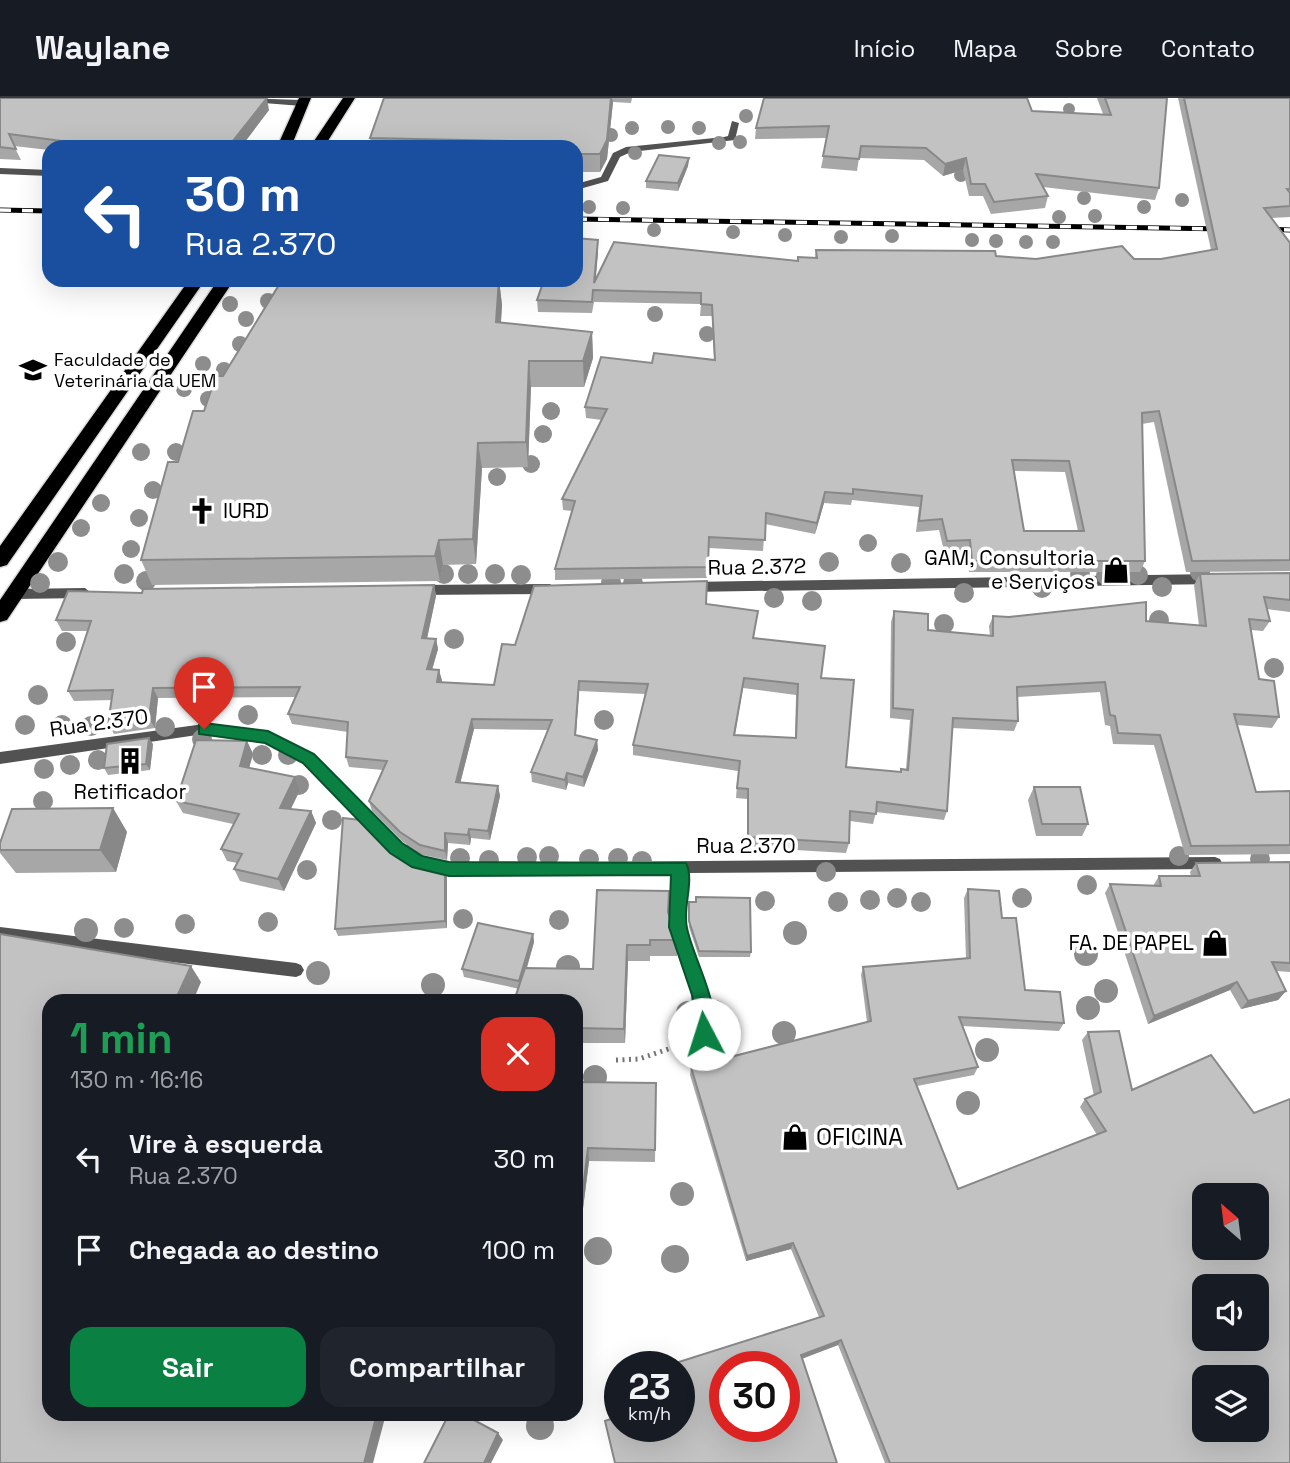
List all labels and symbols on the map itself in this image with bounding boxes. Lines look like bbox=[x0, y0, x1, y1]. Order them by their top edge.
place label: Faculdade de Veterinária da UEM bbox=[54, 348, 216, 392]
school or university icon: Faculdade de Veterinária da UEM bbox=[18, 355, 48, 385]
church icon: IURD bbox=[187, 496, 217, 526]
place label: IURD bbox=[223, 497, 269, 524]
place label: GAM, Consultoria e Serviços bbox=[924, 544, 1095, 595]
street label: Rua 2.372 bbox=[707, 552, 806, 581]
shop icon: GAM, Consultoria e Serviços bbox=[1101, 555, 1131, 585]
pin bbox=[174, 657, 234, 729]
street label: Rua 2.370 bbox=[48, 702, 150, 743]
building icon: Retificador bbox=[115, 746, 145, 776]
place label: Retificador bbox=[74, 778, 186, 805]
street label: Rua 2.370 bbox=[696, 832, 796, 859]
shop icon: FA. DE PAPEL bbox=[1200, 928, 1230, 958]
place label: FA. DE PAPEL bbox=[1069, 929, 1194, 956]
position arrow bbox=[667, 997, 741, 1071]
place label: OFICINA bbox=[816, 1121, 903, 1152]
shop icon: OFICINA bbox=[780, 1122, 810, 1152]
north arrow bbox=[1192, 1183, 1269, 1260]
speed limit sign: 30 bbox=[709, 1351, 800, 1442]

